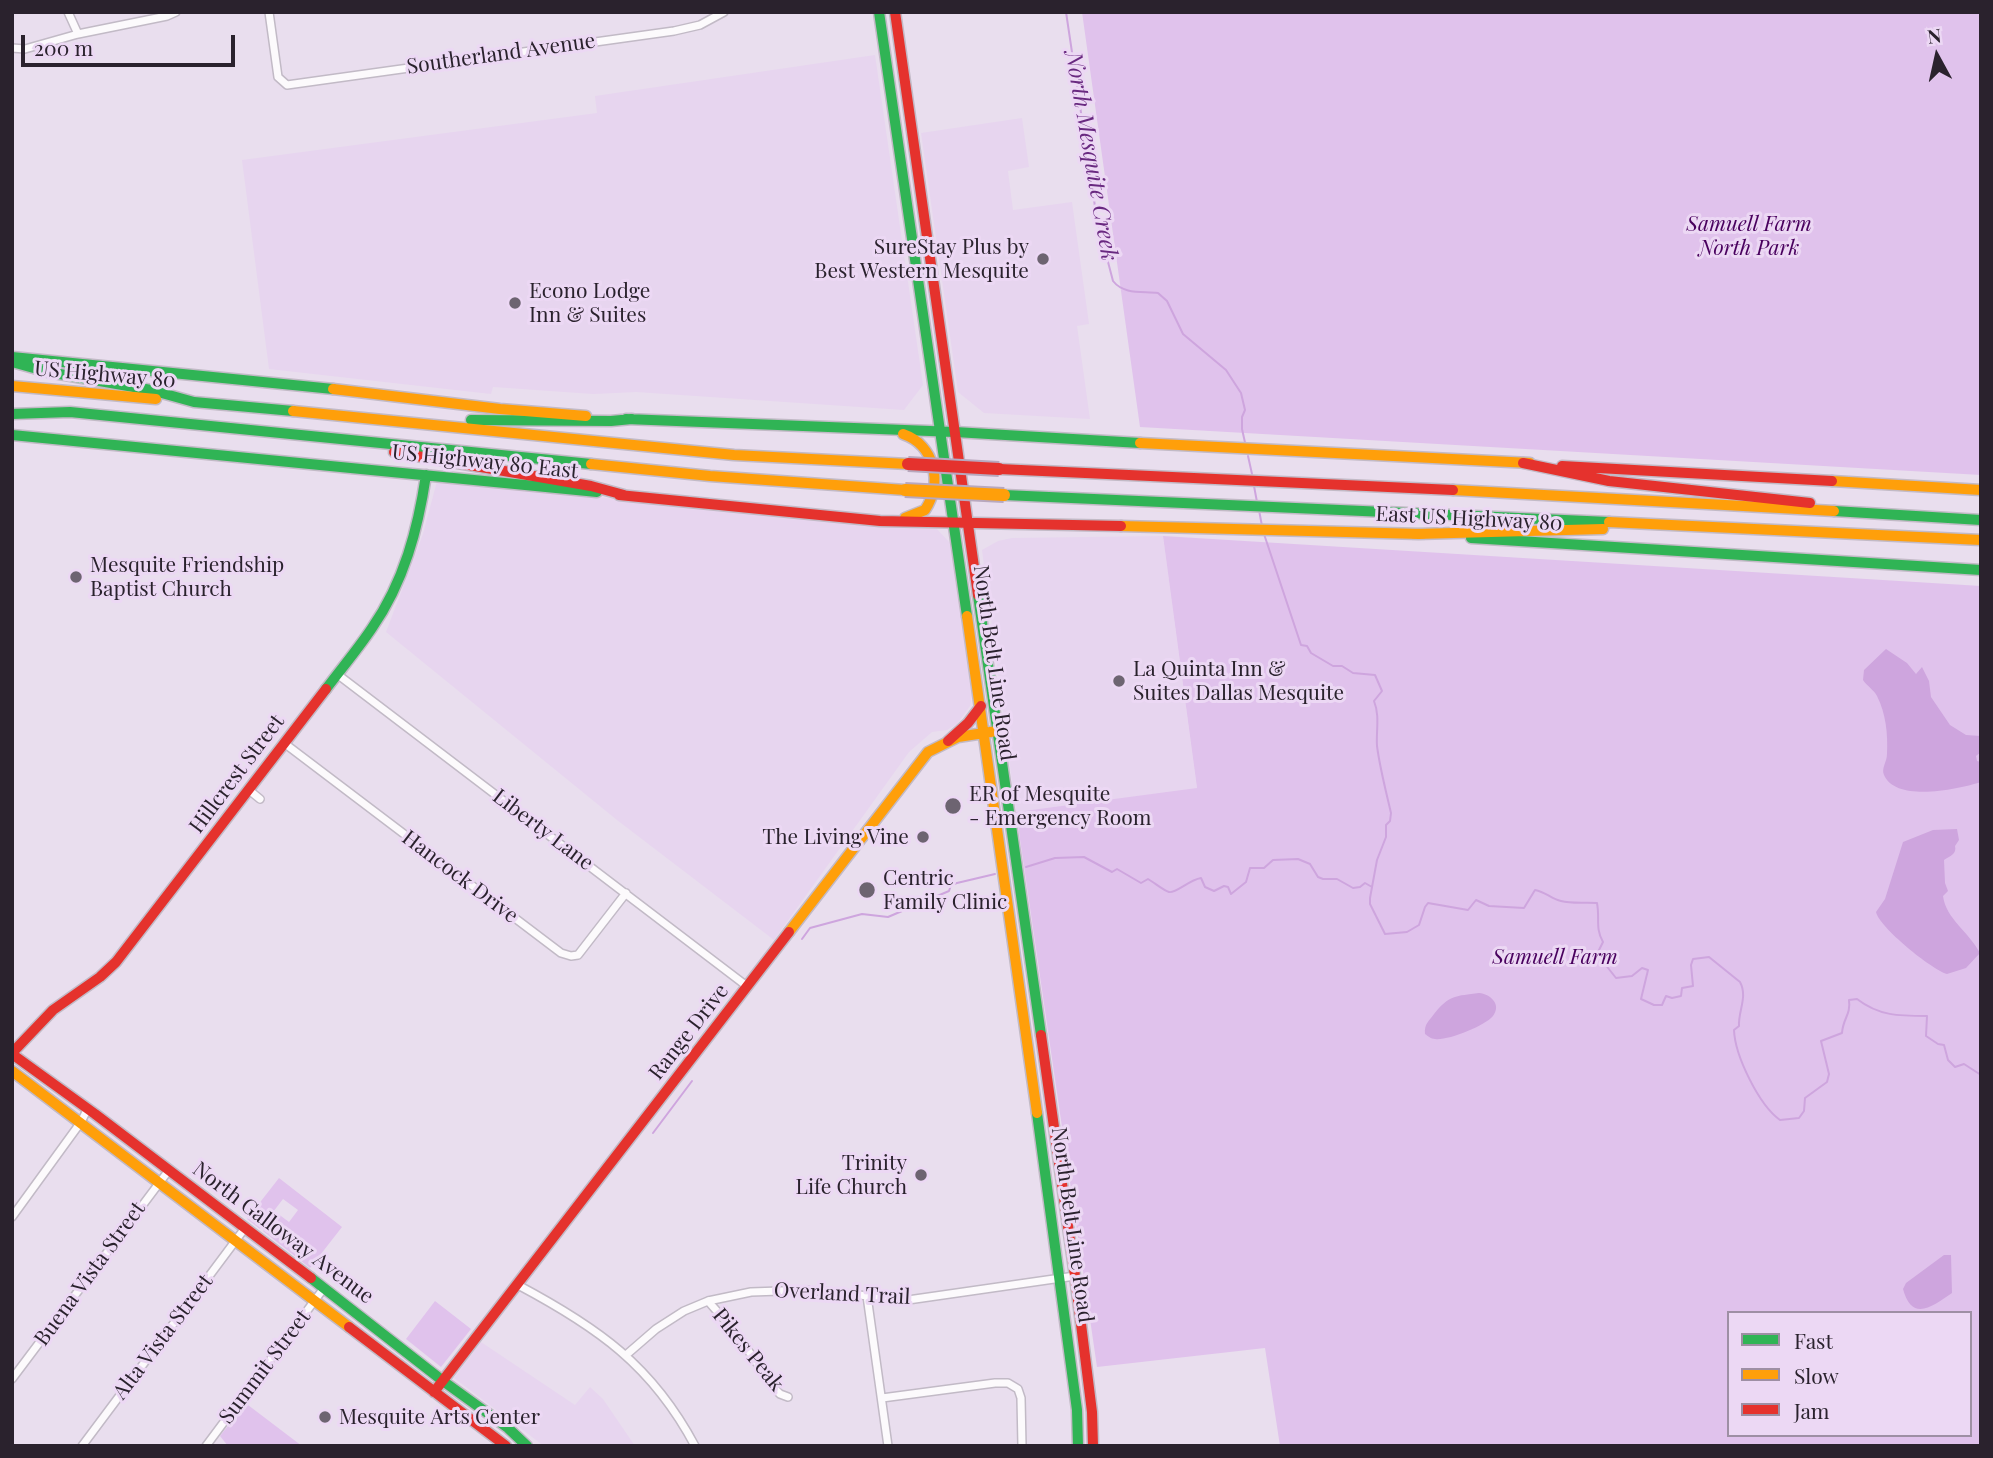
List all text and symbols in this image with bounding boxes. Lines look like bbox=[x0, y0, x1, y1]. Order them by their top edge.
scale bar bbox=[24, 21, 238, 65]
north arrow bbox=[1902, 21, 1972, 91]
text: N bbox=[1925, 21, 1943, 49]
street label: Southerland Avenue bbox=[405, 28, 597, 80]
text: 200 m bbox=[34, 33, 93, 61]
water label: North Mesquite Creek bbox=[1059, 49, 1123, 263]
park label: Samuell Farm North Park bbox=[1686, 211, 1812, 261]
place label: SureStay Plus by Best Western Mesquite bbox=[814, 234, 1029, 284]
marker: SureStay Plus by Best Western Mesquite bbox=[1035, 251, 1051, 267]
place label: Econo Lodge Inn & Suites bbox=[529, 278, 650, 328]
marker: Econo Lodge Inn & Suites bbox=[507, 295, 523, 311]
street label: US Highway 80 bbox=[33, 356, 177, 394]
street label: US Highway 80 East bbox=[391, 440, 579, 484]
street label: East US Highway 80 bbox=[1375, 502, 1563, 536]
place label: Mesquite Friendship Baptist Church bbox=[90, 552, 284, 602]
street label: North Belt Line Road bbox=[968, 564, 1020, 762]
marker: Mesquite Friendship Baptist Church bbox=[68, 569, 84, 585]
place label: La Quinta Inn & Suites Dallas Mesquite bbox=[1133, 656, 1344, 706]
marker: La Quinta Inn & Suites Dallas Mesquite bbox=[1111, 673, 1127, 689]
street label: Hillcrest Street bbox=[184, 710, 290, 838]
place label: ER of Mesquite - Emergency Room bbox=[969, 781, 1151, 831]
street label: Liberty Lane bbox=[488, 784, 598, 876]
marker: ER of Mesquite - Emergency Room bbox=[943, 796, 963, 816]
place label: The Living Vine bbox=[762, 824, 909, 850]
street label: Hancock Drive bbox=[397, 825, 523, 929]
marker: The Living Vine bbox=[915, 829, 931, 845]
place label: Centric Family Clinic bbox=[883, 865, 1007, 915]
marker: Centric Family Clinic bbox=[857, 880, 877, 900]
park label: Samuell Farm bbox=[1492, 944, 1618, 970]
street label: Range Drive bbox=[644, 979, 734, 1085]
street label: North Belt Line Road bbox=[1046, 1126, 1098, 1324]
place label: Trinity Life Church bbox=[796, 1150, 907, 1200]
street label: North Galloway Avenue bbox=[188, 1157, 378, 1309]
marker: Trinity Life Church bbox=[913, 1167, 929, 1183]
street label: Buena Vista Street bbox=[29, 1197, 151, 1351]
street label: Alta Vista Street bbox=[108, 1270, 218, 1404]
street label: Overland Trail bbox=[773, 1278, 911, 1310]
street label: Pikes Peak bbox=[707, 1303, 789, 1397]
street label: Summit Street bbox=[214, 1305, 316, 1429]
legend bbox=[1727, 1311, 1972, 1437]
text: Fast bbox=[1794, 1326, 1833, 1354]
text: Slow bbox=[1794, 1361, 1839, 1389]
text: Jam bbox=[1794, 1396, 1830, 1424]
place label: Mesquite Arts Center bbox=[339, 1404, 540, 1430]
marker: Mesquite Arts Center bbox=[317, 1409, 333, 1425]

